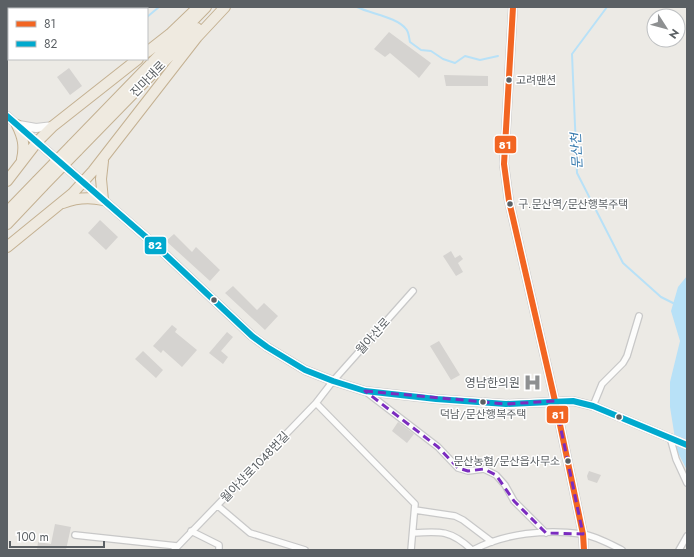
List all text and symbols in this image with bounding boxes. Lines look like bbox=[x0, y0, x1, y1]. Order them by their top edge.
legend bbox=[8, 8, 148, 60]
north arrow bbox=[646, 8, 686, 48]
text: 81 bbox=[44, 15, 56, 33]
text: N bbox=[665, 26, 683, 42]
text: 82 bbox=[44, 35, 58, 53]
street label: 진마대로 bbox=[126, 57, 170, 101]
place label: 고려맨션 bbox=[516, 72, 556, 88]
marker: 고려맨션 bbox=[504, 75, 514, 85]
water label: 문산천 bbox=[566, 132, 587, 169]
line badge: 81 bbox=[494, 135, 517, 154]
text: 81 bbox=[499, 137, 511, 153]
place label: 구.문산역/문산행복주택 bbox=[518, 196, 628, 212]
marker: 구.문산역/문산행복주택 bbox=[505, 199, 515, 209]
line badge: 82 bbox=[144, 236, 167, 255]
text: 82 bbox=[148, 237, 162, 253]
unlabelled marker bbox=[209, 295, 219, 305]
street label: 월아산로 bbox=[352, 314, 394, 358]
hospital icon: 영남한의원 bbox=[523, 373, 543, 393]
place label: 영남한의원 bbox=[465, 374, 520, 392]
marker: 덕남/문산행복주택 bbox=[478, 397, 488, 407]
line badge: 81 bbox=[546, 405, 569, 424]
place label: 덕남/문산행복주택 bbox=[440, 406, 526, 422]
text: 81 bbox=[552, 407, 564, 423]
unlabelled marker bbox=[614, 412, 624, 422]
street label: 월아산로1048번길 bbox=[216, 428, 294, 506]
place label: 문산농협/문산읍사무소 bbox=[453, 453, 560, 469]
marker: 문산농협/문산읍사무소 bbox=[563, 456, 573, 466]
scale bar bbox=[10, 523, 104, 549]
text: 100 m bbox=[16, 528, 49, 546]

